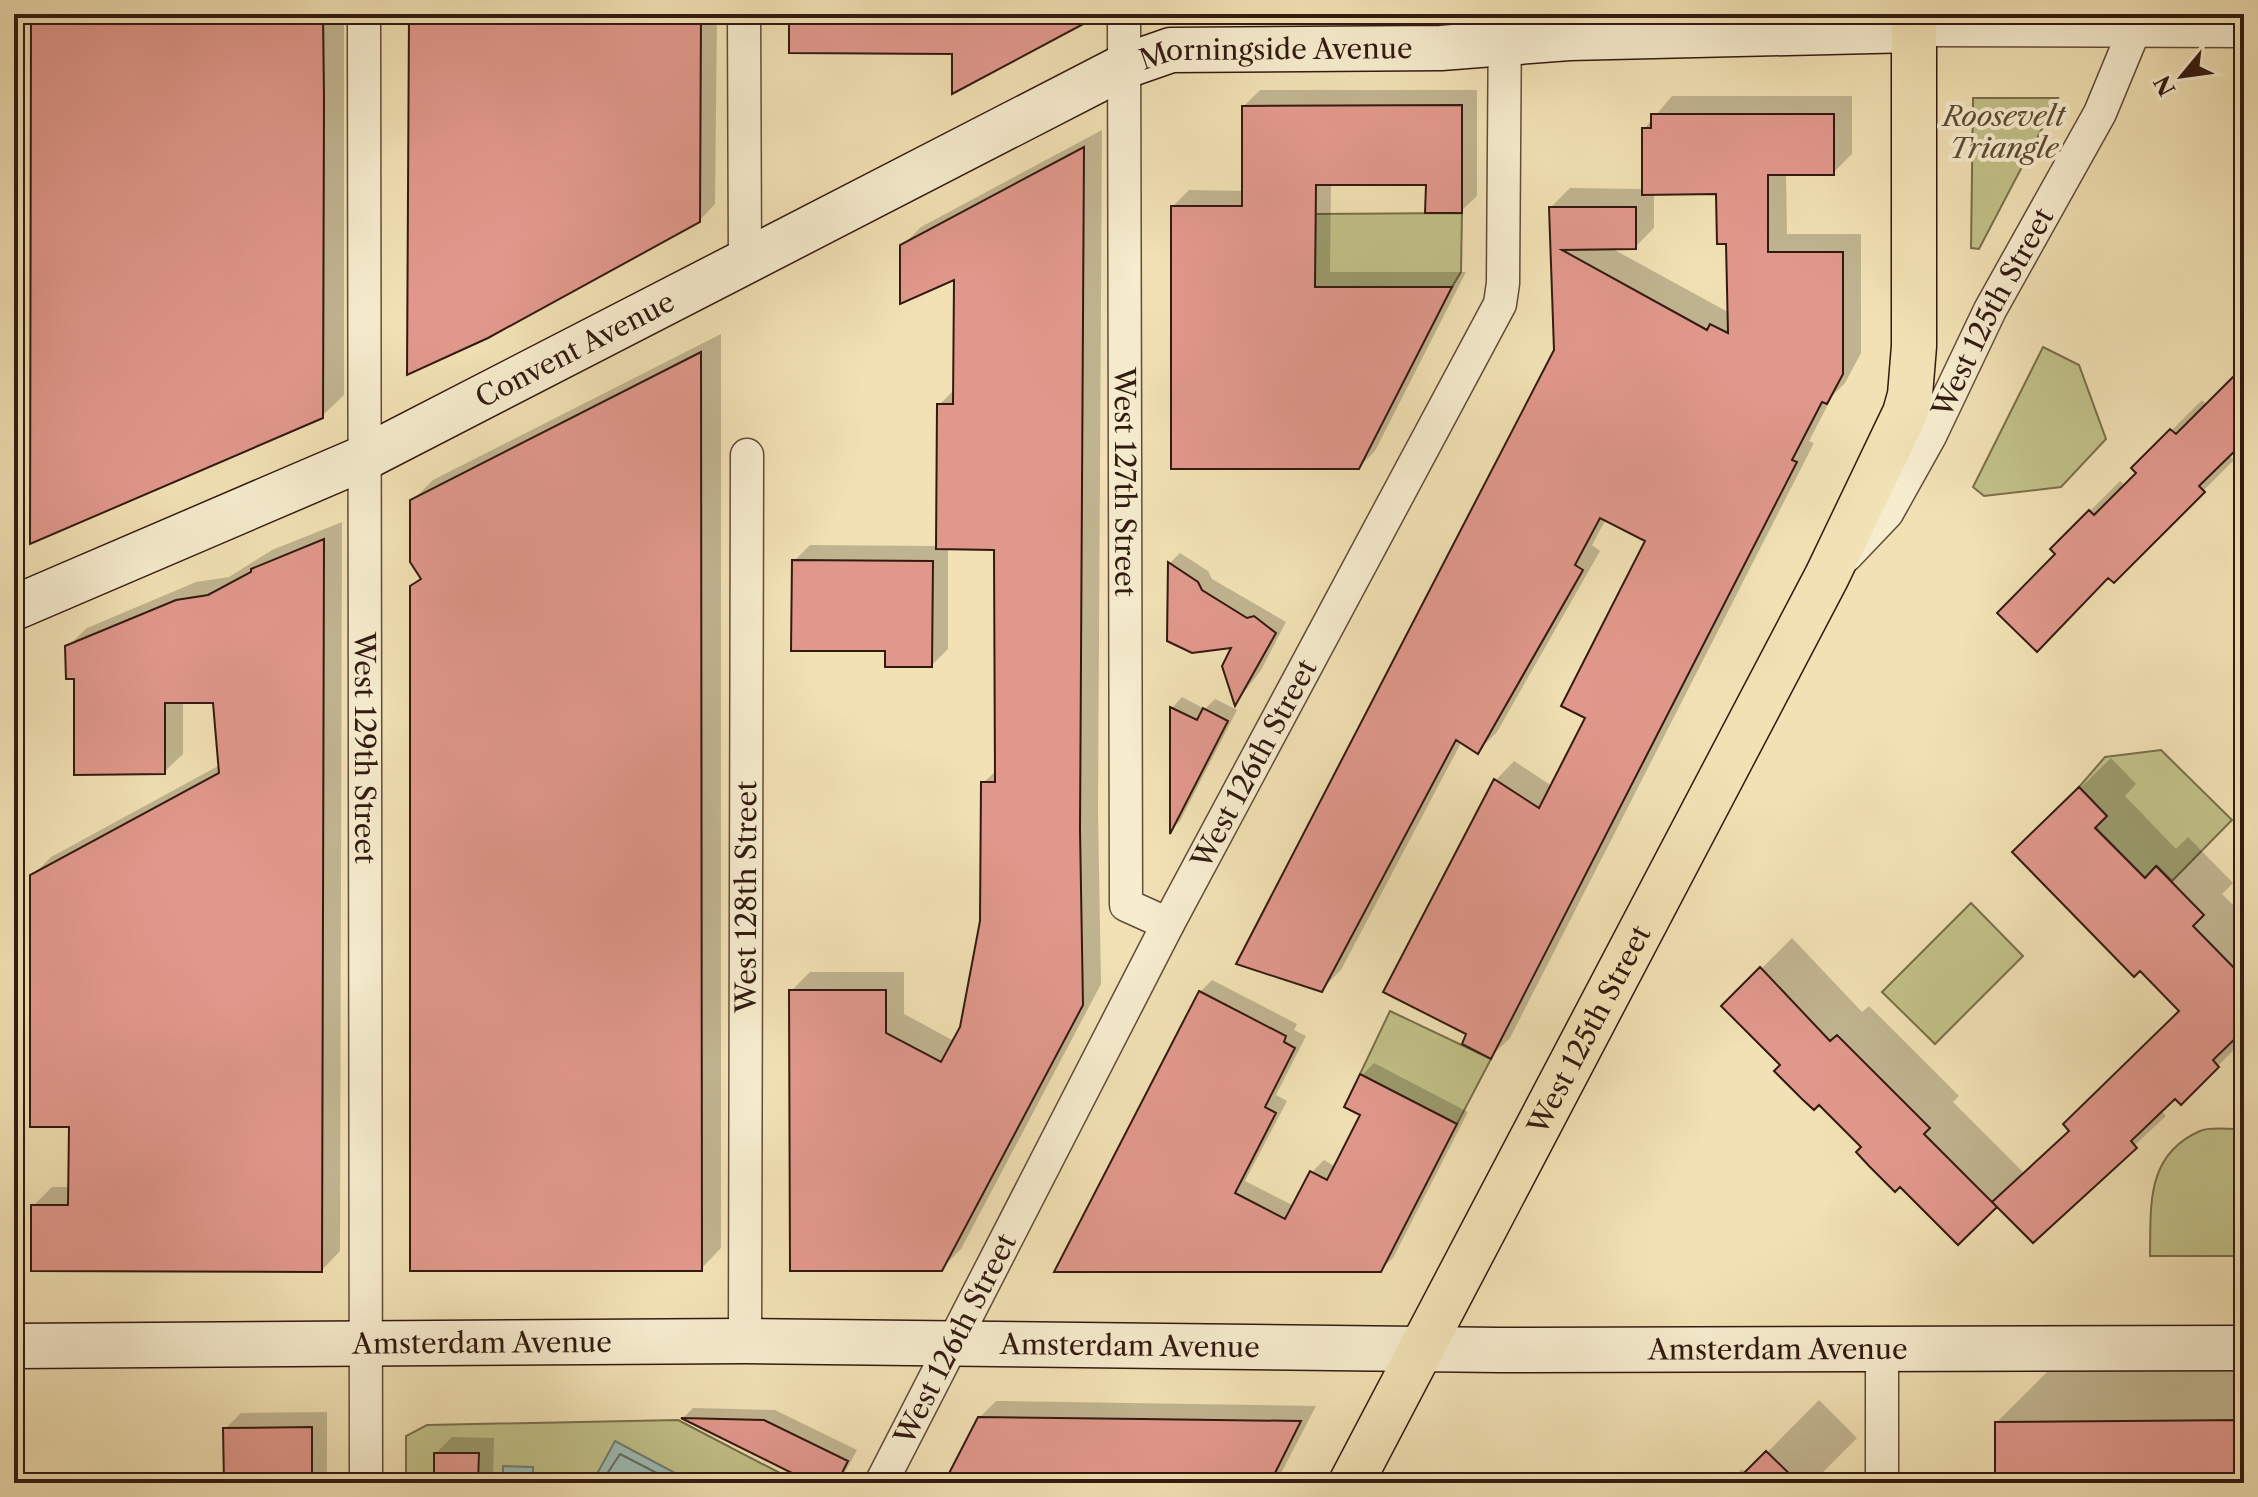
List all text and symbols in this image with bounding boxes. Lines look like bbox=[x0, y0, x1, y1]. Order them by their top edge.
street label: Morningside Avenue bbox=[1135, 31, 1413, 77]
north arrow bbox=[2142, 36, 2222, 116]
text: N bbox=[2149, 71, 2181, 100]
park label: Roosevelt Triangle bbox=[1941, 99, 2067, 165]
street label: West 125th Street bbox=[1924, 202, 2061, 423]
street label: Convent Avenue bbox=[470, 284, 680, 415]
street label: West 127th Street bbox=[1108, 366, 1142, 597]
street label: West 129th Street bbox=[348, 631, 382, 864]
street label: West 126th Street bbox=[1184, 654, 1324, 875]
street label: West 128th Street bbox=[729, 781, 763, 1014]
street label: West 125th Street bbox=[1520, 919, 1658, 1141]
street label: West 126th Street bbox=[886, 1228, 1023, 1451]
street label: Amsterdam Avenue bbox=[351, 1325, 612, 1361]
street label: Amsterdam Avenue bbox=[999, 1327, 1260, 1364]
street label: Amsterdam Avenue bbox=[1647, 1332, 1908, 1367]

